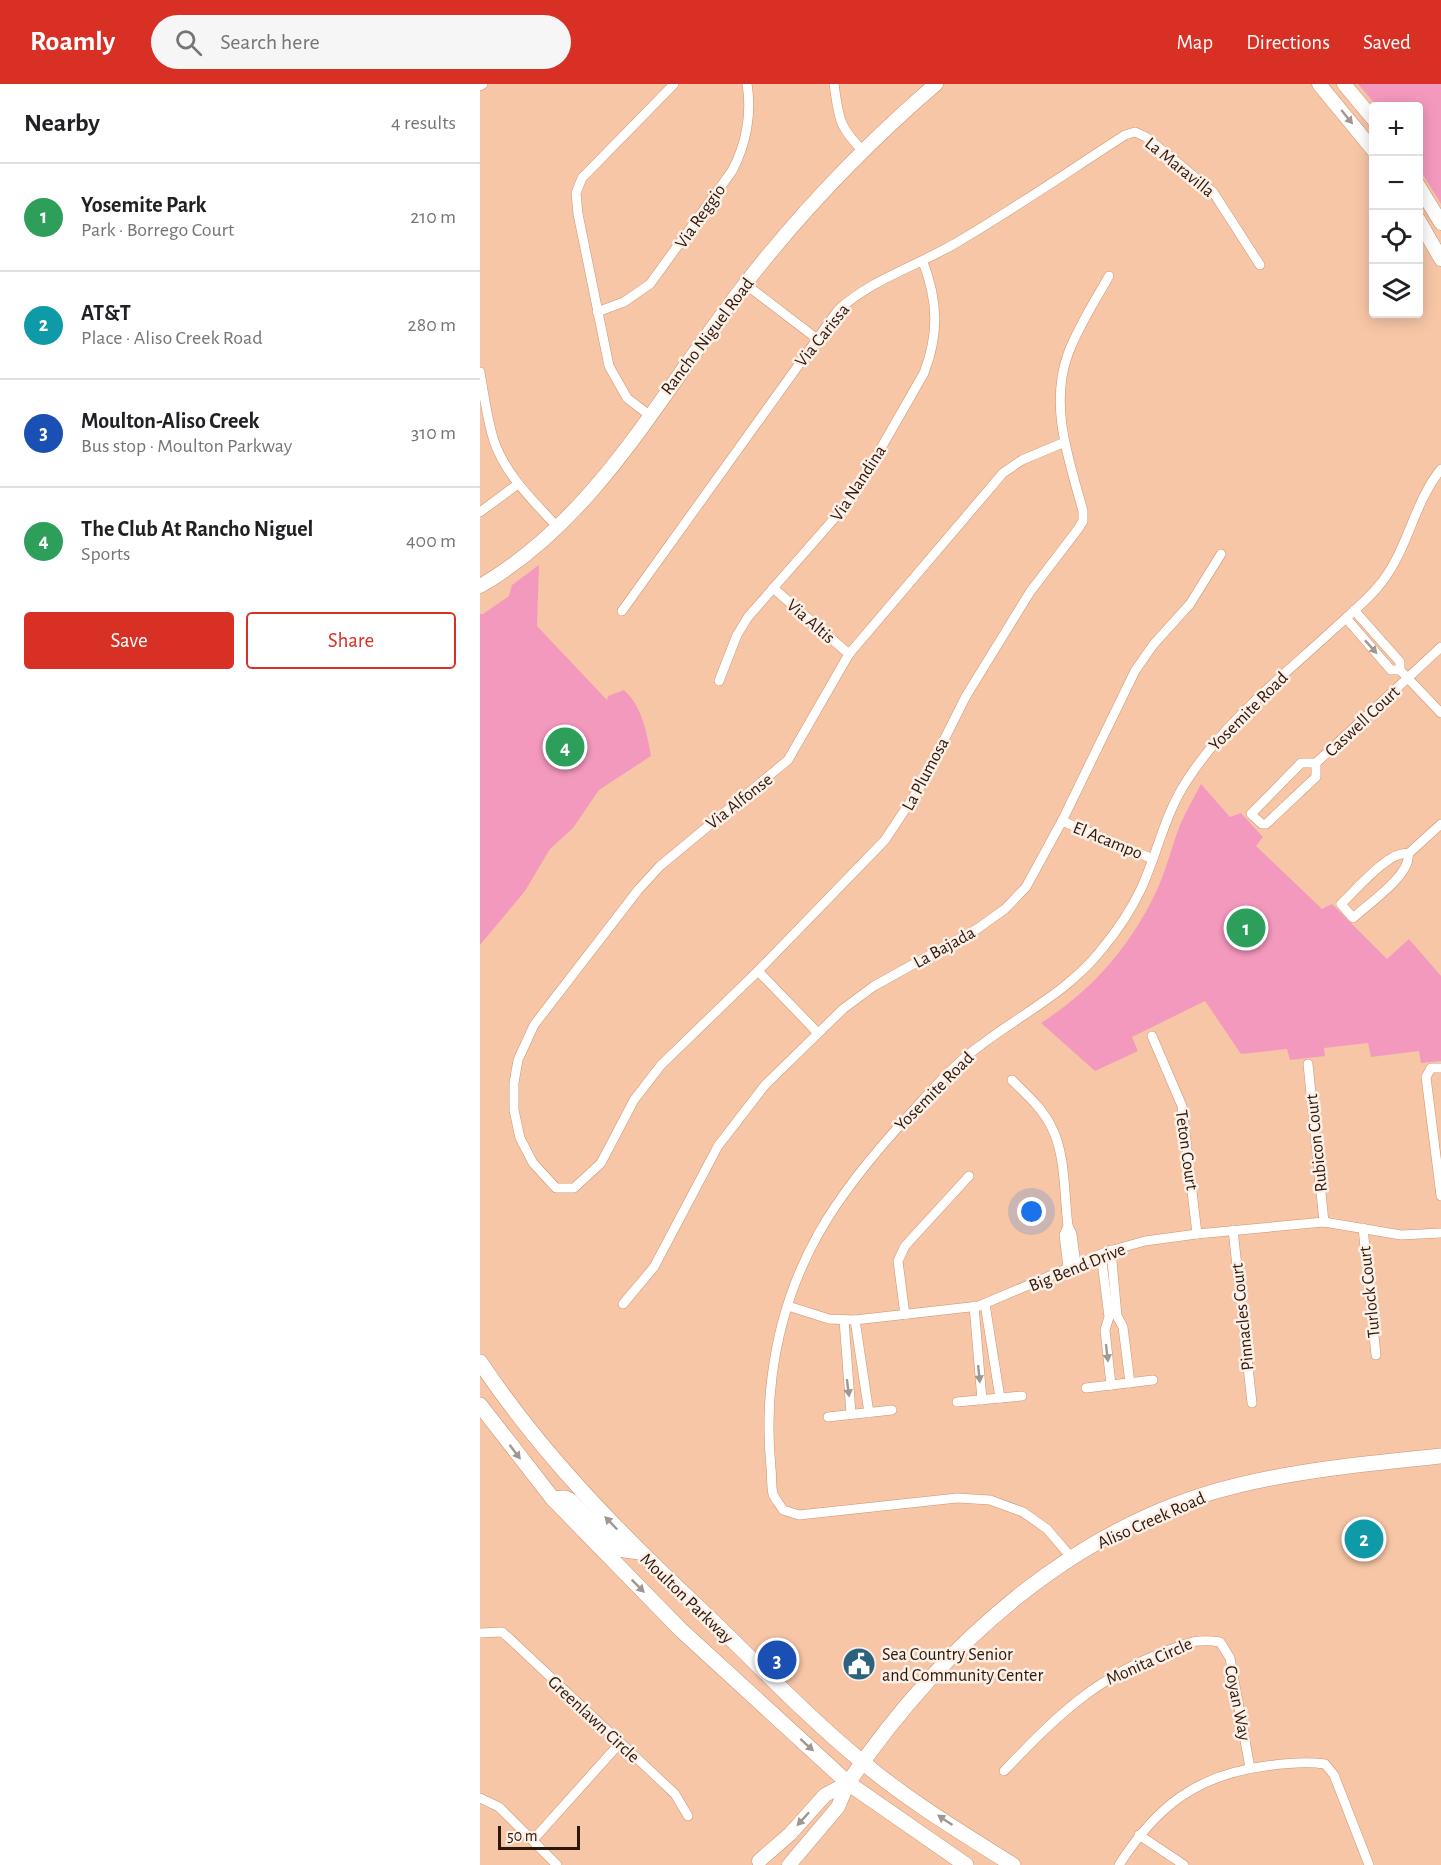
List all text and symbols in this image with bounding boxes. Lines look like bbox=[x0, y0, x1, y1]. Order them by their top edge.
search box bbox=[151, 15, 571, 69]
icon: search bbox=[172, 26, 205, 59]
text: Roamly bbox=[30, 28, 115, 56]
text: Search here bbox=[220, 31, 320, 53]
text: Map bbox=[1177, 32, 1213, 53]
text: Directions bbox=[1246, 32, 1330, 53]
text: Saved bbox=[1363, 32, 1411, 53]
map controls bbox=[1369, 102, 1423, 318]
button: + bbox=[1369, 102, 1423, 156]
one-way arrow bbox=[1340, 109, 1353, 125]
text: Nearby bbox=[24, 110, 100, 136]
text: 4 results bbox=[391, 113, 456, 133]
street label: La Maravilla bbox=[1141, 134, 1218, 201]
button: − bbox=[1369, 156, 1423, 210]
street label: Via Reggio bbox=[672, 181, 729, 252]
text: Yosemite Park bbox=[81, 194, 206, 216]
text: 1 bbox=[40, 207, 47, 227]
text: 210 m bbox=[410, 207, 456, 227]
button: locate bbox=[1369, 210, 1423, 264]
text: Park · Borrego Court bbox=[81, 220, 234, 240]
button: layers bbox=[1369, 264, 1423, 318]
street label: Rancho Niguel Road bbox=[658, 275, 757, 398]
street label: Via Carissa bbox=[792, 301, 853, 370]
text: AT&T bbox=[81, 302, 131, 324]
text: 2 bbox=[39, 315, 48, 335]
text: 280 m bbox=[408, 315, 456, 335]
text: Place · Aliso Creek Road bbox=[81, 328, 263, 348]
text: Moulton-Aliso Creek bbox=[81, 410, 259, 432]
text: 3 bbox=[39, 423, 48, 443]
text: 310 m bbox=[411, 423, 456, 443]
text: Bus stop · Moulton Parkway bbox=[81, 436, 292, 456]
street label: Via Nandina bbox=[828, 442, 890, 525]
text: The Club At Rancho Niguel bbox=[81, 518, 313, 540]
text: 4 bbox=[38, 531, 49, 551]
text: 400 m bbox=[406, 531, 456, 551]
text: Sports bbox=[81, 544, 130, 564]
street label: Via Altis bbox=[783, 596, 838, 647]
button: Save bbox=[24, 612, 234, 669]
button: Share bbox=[246, 612, 456, 669]
one-way arrow bbox=[1364, 640, 1378, 655]
street label: Yosemite Road bbox=[1206, 669, 1292, 755]
street label: Caswell Court bbox=[1322, 683, 1404, 761]
pin: 4 bbox=[546, 724, 584, 770]
street label: La Plumosa bbox=[899, 735, 953, 814]
street label: Via Alfonse bbox=[703, 770, 776, 833]
street label: El Acampo bbox=[1070, 819, 1145, 863]
pin: 1 bbox=[1226, 906, 1266, 950]
street label: La Bajada bbox=[911, 924, 978, 972]
street label: Yosemite Road bbox=[892, 1049, 978, 1135]
street label: Rubicon Court bbox=[1303, 1093, 1331, 1193]
street label: Teton Court bbox=[1171, 1109, 1201, 1192]
your location bbox=[1017, 1197, 1046, 1226]
street label: Big Bend Drive bbox=[1026, 1240, 1128, 1295]
street label: Turlock Court bbox=[1356, 1245, 1384, 1339]
street label: Pinnacles Court bbox=[1228, 1262, 1258, 1372]
one-way arrow bbox=[1103, 1344, 1112, 1363]
one-way arrow bbox=[974, 1364, 983, 1383]
one-way arrow bbox=[843, 1378, 853, 1397]
one-way arrow bbox=[508, 1444, 521, 1460]
street label: Aliso Creek Road bbox=[1095, 1489, 1208, 1553]
one-way arrow bbox=[604, 1516, 618, 1531]
pin: 2 bbox=[1344, 1516, 1384, 1562]
street label: Moulton Parkway bbox=[636, 1550, 736, 1648]
one-way arrow bbox=[630, 1579, 644, 1593]
street label: Monita Circle bbox=[1104, 1635, 1195, 1689]
pin: 3 bbox=[758, 1638, 796, 1682]
public building icon: Sea Country Senior and Community Center bbox=[841, 1646, 877, 1682]
place label: Sea Country Senior and Community Center bbox=[882, 1646, 1043, 1685]
street label: Coyan Way bbox=[1221, 1664, 1253, 1743]
street label: Greenlawn Circle bbox=[544, 1673, 643, 1767]
one-way arrow bbox=[799, 1738, 814, 1752]
one-way arrow bbox=[797, 1811, 810, 1826]
one-way arrow bbox=[937, 1815, 953, 1826]
scale bar bbox=[498, 1823, 580, 1850]
text: 50 m bbox=[507, 1828, 538, 1844]

